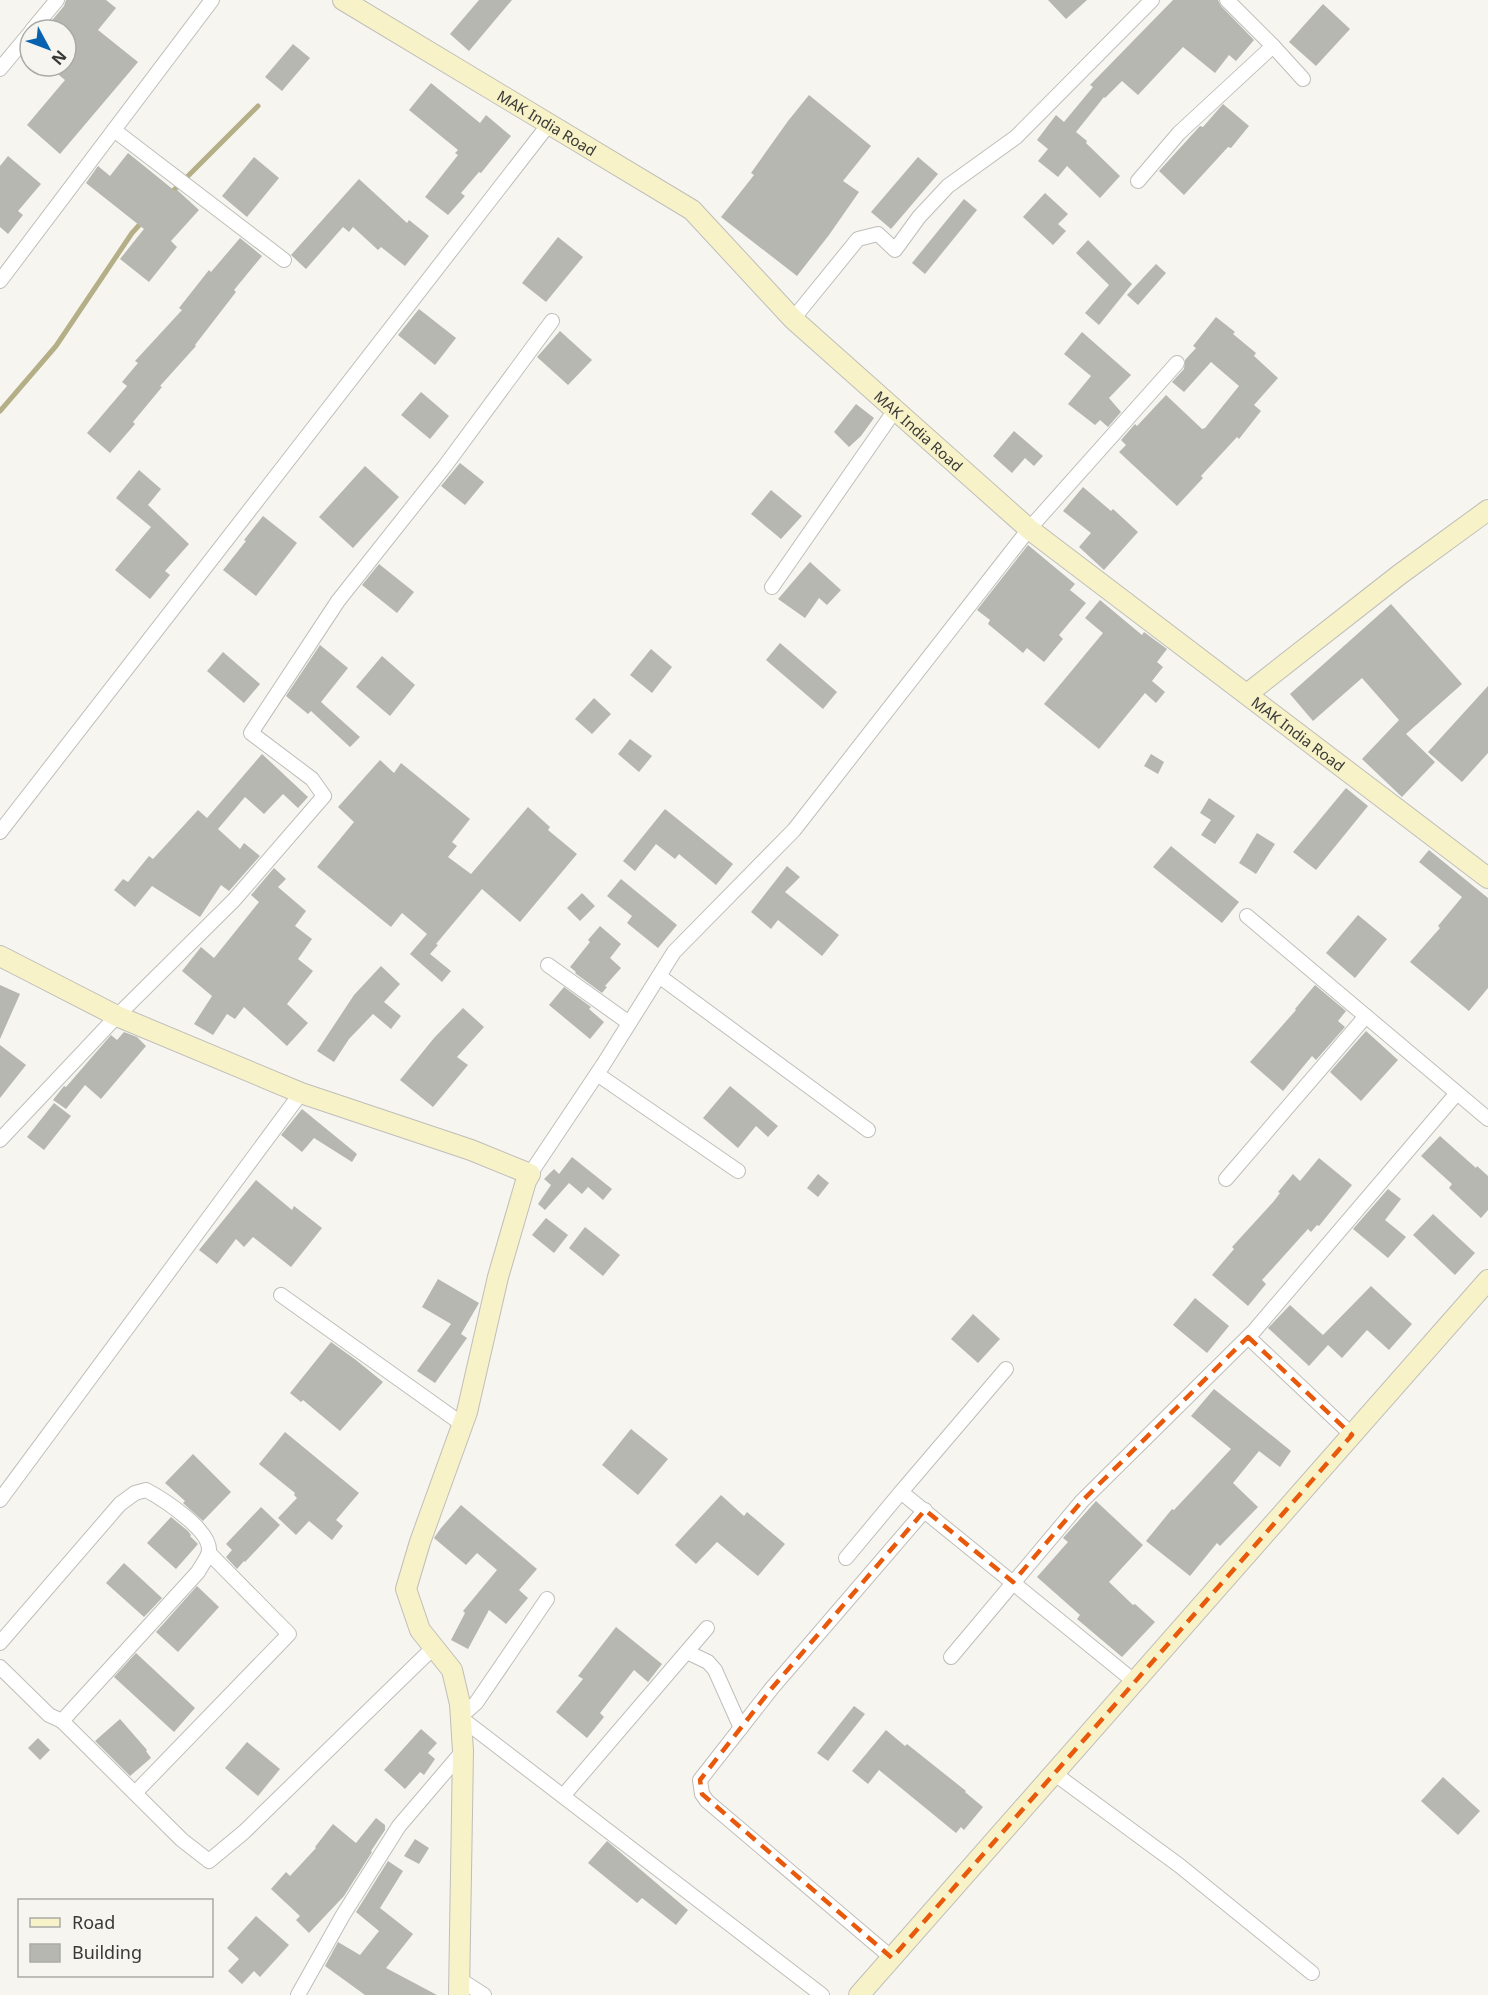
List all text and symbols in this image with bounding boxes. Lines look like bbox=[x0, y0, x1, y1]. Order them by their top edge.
north arrow bbox=[18, 18, 78, 78]
text: N bbox=[47, 46, 72, 70]
street label: MAK India Road bbox=[494, 85, 600, 160]
street label: MAK India Road bbox=[870, 386, 967, 476]
street label: MAK India Road bbox=[1247, 692, 1349, 776]
legend bbox=[18, 1899, 213, 1977]
text: Road bbox=[72, 1910, 115, 1934]
text: Building bbox=[72, 1940, 142, 1964]

